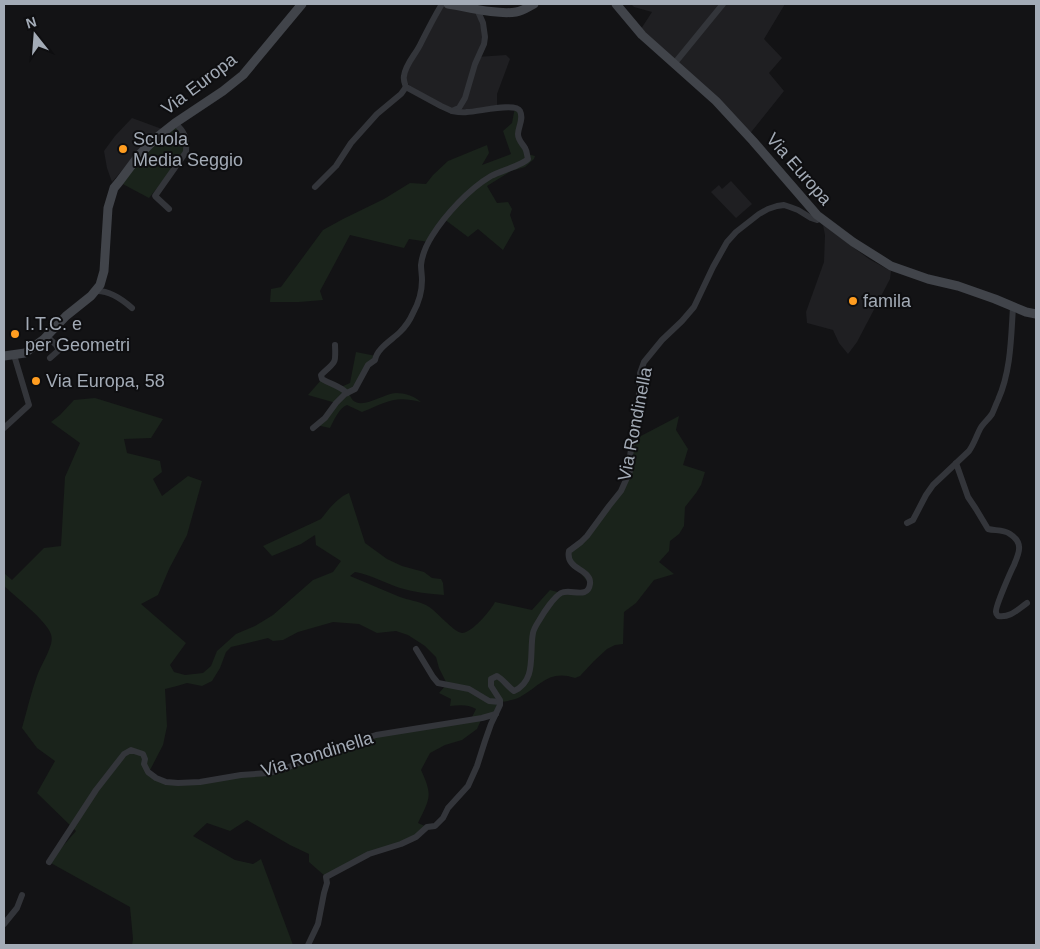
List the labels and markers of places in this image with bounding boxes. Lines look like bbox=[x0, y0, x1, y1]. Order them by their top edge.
place label: Scuola Media Seggio bbox=[133, 129, 243, 170]
marker: Scuola Media Seggio bbox=[117, 143, 129, 155]
place label: famila bbox=[863, 291, 912, 311]
marker: famila bbox=[847, 295, 859, 307]
place label: I.T.C. e per Geometri bbox=[25, 314, 130, 355]
marker: I.T.C. e per Geometri bbox=[9, 328, 21, 340]
place label: Via Europa, 58 bbox=[46, 371, 165, 391]
marker: Via Europa, 58 bbox=[30, 375, 42, 387]

